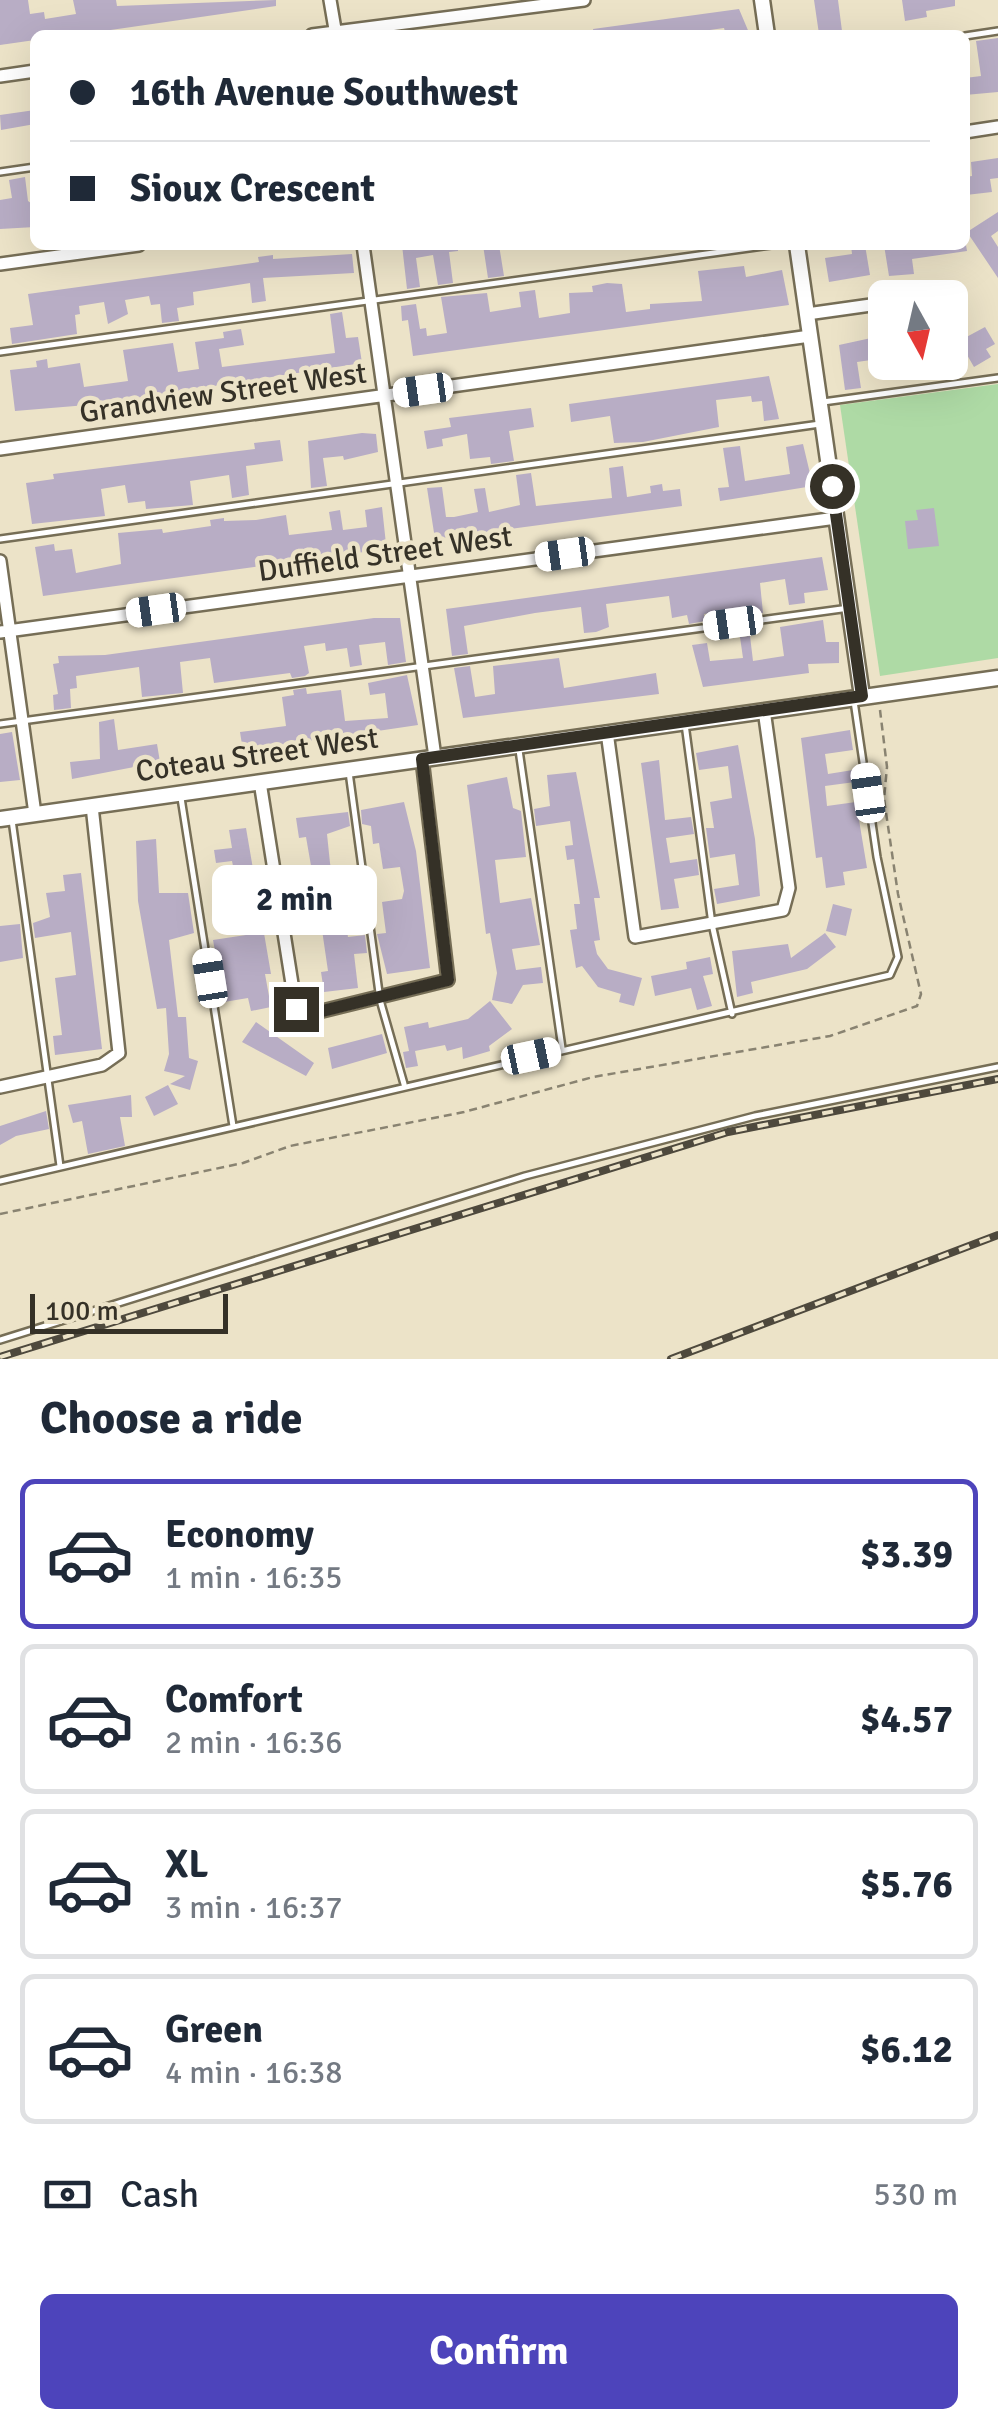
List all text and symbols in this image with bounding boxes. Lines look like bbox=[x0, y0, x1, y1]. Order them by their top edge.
text: 16th Avenue Southwest bbox=[130, 69, 518, 116]
text: Sioux Crescent bbox=[130, 165, 375, 212]
north arrow bbox=[868, 280, 968, 380]
map controls bbox=[868, 280, 968, 380]
street label: Grandview Street West bbox=[77, 355, 369, 431]
car bbox=[391, 371, 455, 409]
route start bbox=[810, 464, 855, 509]
street label: Duffield Street West bbox=[256, 518, 514, 590]
car bbox=[533, 535, 597, 573]
car bbox=[124, 591, 188, 629]
car bbox=[701, 604, 765, 642]
street label: Coteau Street West bbox=[133, 720, 381, 790]
car bbox=[849, 761, 887, 825]
callout: 2 min bbox=[214, 864, 378, 934]
text: 2 min bbox=[256, 880, 333, 919]
car bbox=[190, 946, 230, 1010]
route end bbox=[274, 987, 319, 1032]
car bbox=[499, 1035, 563, 1077]
scale bar bbox=[30, 1289, 228, 1334]
text: 100 m bbox=[45, 1294, 119, 1328]
text: Choose a ride bbox=[40, 1391, 303, 1446]
icon: car bbox=[45, 1509, 135, 1599]
text: Economy bbox=[165, 1511, 314, 1558]
text: $3.39 bbox=[860, 1531, 953, 1578]
text: 1 min · 16:35 bbox=[165, 1558, 343, 1597]
icon: car bbox=[45, 1674, 135, 1764]
text: Comfort bbox=[165, 1676, 303, 1723]
text: $4.57 bbox=[860, 1696, 953, 1743]
text: 2 min · 16:36 bbox=[165, 1723, 343, 1762]
icon: car bbox=[45, 1839, 135, 1929]
text: XL bbox=[165, 1841, 208, 1888]
text: $5.76 bbox=[860, 1861, 953, 1908]
text: 3 min · 16:37 bbox=[165, 1888, 343, 1927]
icon: car bbox=[45, 2004, 135, 2094]
text: Green bbox=[165, 2006, 263, 2053]
text: $6.12 bbox=[860, 2026, 953, 2073]
text: 4 min · 16:38 bbox=[165, 2053, 343, 2092]
icon: cash bbox=[40, 2167, 95, 2222]
text: Cash bbox=[120, 2171, 199, 2218]
text: 530 m bbox=[874, 2175, 958, 2214]
button: Confirm bbox=[40, 2294, 958, 2409]

